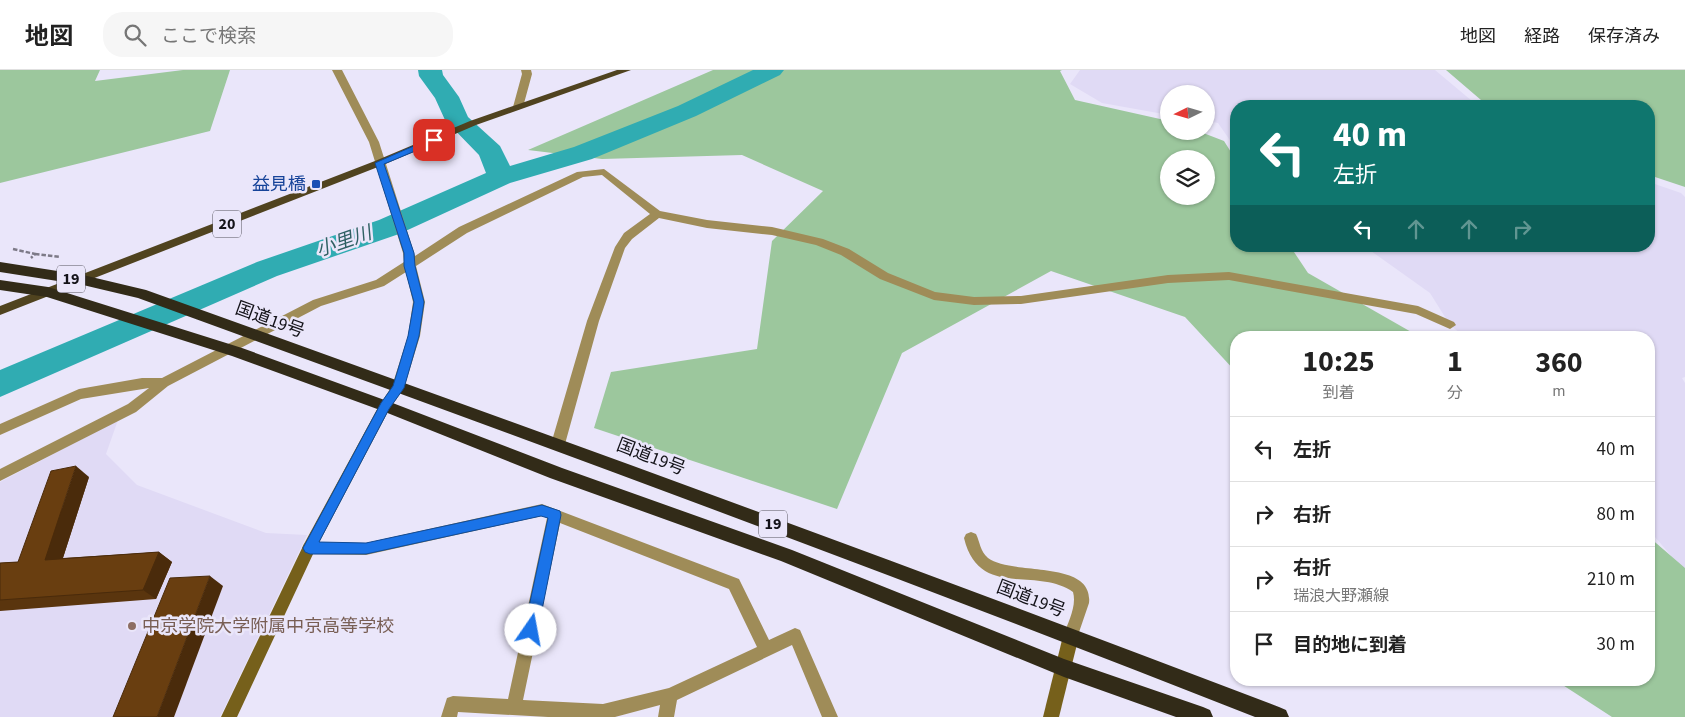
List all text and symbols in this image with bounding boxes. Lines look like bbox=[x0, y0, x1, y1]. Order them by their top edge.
search box bbox=[103, 12, 453, 57]
text: 地図 bbox=[25, 19, 73, 54]
icon: search bbox=[121, 21, 149, 49]
text: ここで検索 bbox=[161, 23, 256, 50]
text: 地図 bbox=[1460, 24, 1496, 49]
text: 経路 bbox=[1524, 24, 1560, 49]
text: 保存済み bbox=[1588, 24, 1660, 49]
north arrow bbox=[1160, 85, 1215, 140]
map controls bbox=[1160, 85, 1215, 205]
text: 40 m bbox=[1333, 110, 1407, 160]
pin bbox=[413, 119, 455, 161]
icon: left bbox=[1250, 120, 1315, 185]
icon: arrive bbox=[420, 126, 448, 154]
button: layers bbox=[1160, 150, 1215, 205]
text: 左折 bbox=[1333, 159, 1377, 191]
place label: 益見橋 bbox=[252, 172, 306, 197]
marker: 益見橋 bbox=[310, 178, 322, 190]
road number: 20 bbox=[213, 210, 241, 238]
icon: left bbox=[1349, 215, 1377, 243]
icon: ahead bbox=[1402, 215, 1430, 243]
icon: ahead bbox=[1455, 215, 1483, 243]
icon: right bbox=[1508, 215, 1536, 243]
water label: 小里川 bbox=[313, 219, 377, 264]
road number: 19 bbox=[57, 265, 85, 292]
street label: 国道19号 bbox=[232, 296, 308, 344]
text: 10:25 bbox=[1302, 340, 1375, 383]
text: 1 bbox=[1447, 340, 1463, 383]
text: 360 bbox=[1535, 341, 1583, 384]
text: m bbox=[1552, 380, 1566, 402]
text: 到着 bbox=[1322, 382, 1354, 404]
text: 分 bbox=[1447, 382, 1463, 404]
street label: 国道19号 bbox=[613, 432, 689, 482]
icon: left bbox=[1250, 435, 1278, 463]
text: 40 m bbox=[1597, 436, 1635, 463]
text: 左折 bbox=[1293, 437, 1331, 464]
icon: right bbox=[1250, 500, 1278, 528]
text: 80 m bbox=[1597, 501, 1635, 528]
text: 右折 bbox=[1293, 502, 1331, 529]
road number: 19 bbox=[759, 510, 787, 538]
text: 右折 bbox=[1293, 555, 1331, 582]
icon: right bbox=[1250, 565, 1278, 593]
text: 210 m bbox=[1587, 566, 1635, 593]
street label: 国道19号 bbox=[993, 574, 1069, 624]
text: 瑞浪大野瀬線 bbox=[1293, 585, 1389, 607]
position arrow bbox=[504, 603, 556, 655]
place label: 中京学院大学附属中京高等学校 bbox=[142, 614, 394, 639]
marker: 中京学院大学附属中京高等学校 bbox=[126, 620, 138, 632]
icon: arrive bbox=[1250, 630, 1278, 658]
text: 30 m bbox=[1597, 631, 1635, 658]
text: 目的地に到着 bbox=[1293, 632, 1407, 659]

